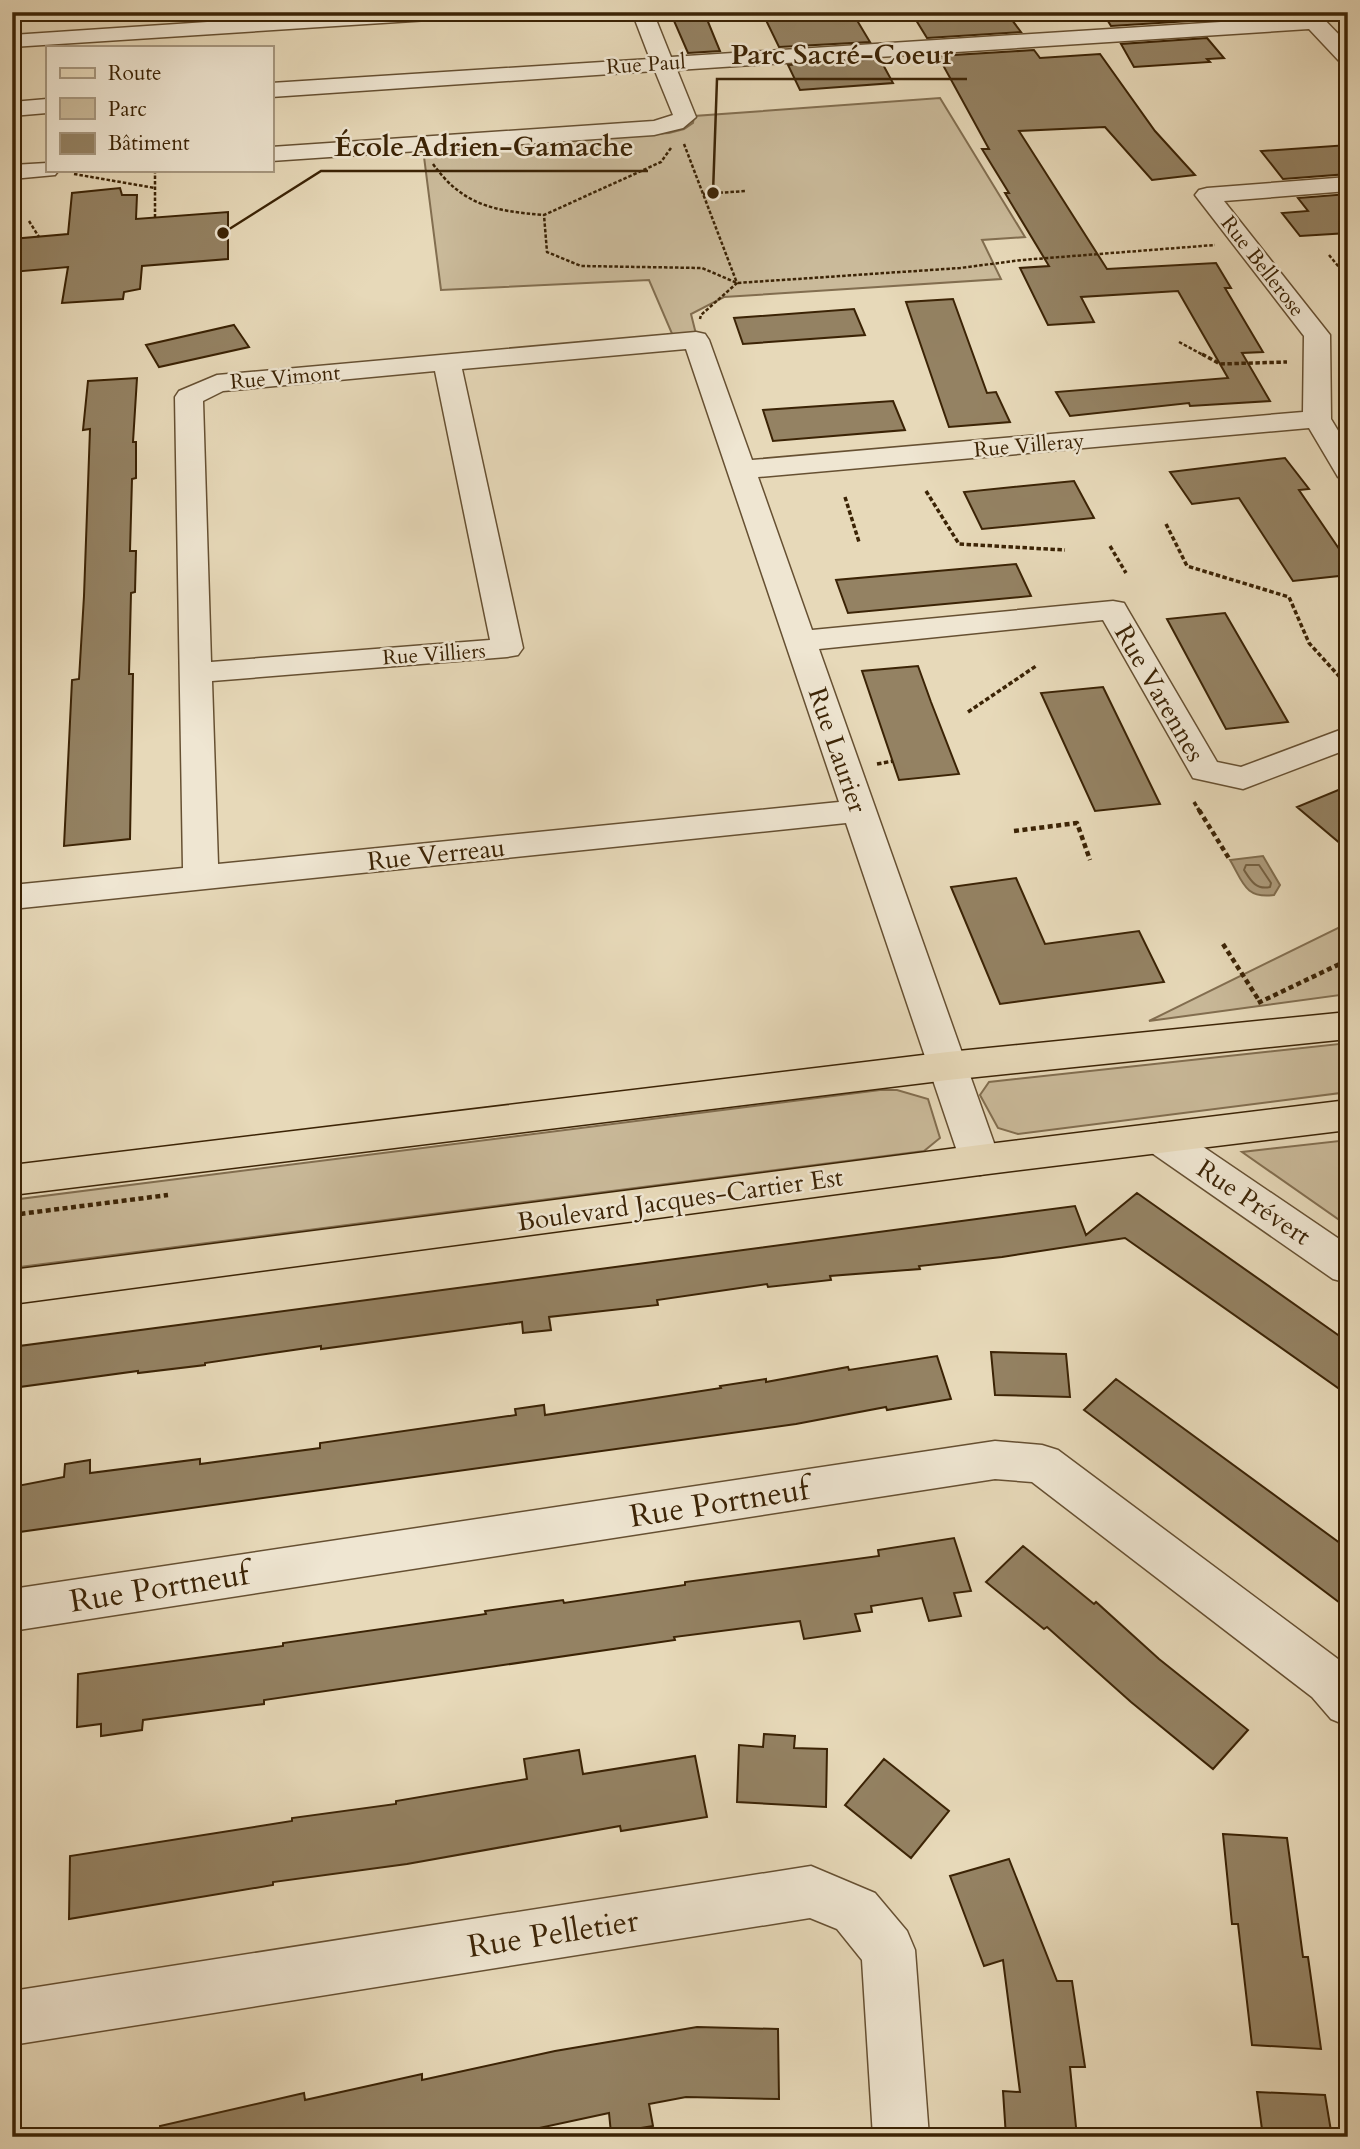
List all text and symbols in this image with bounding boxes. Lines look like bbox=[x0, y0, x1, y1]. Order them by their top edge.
callout: Parc Sacré-Coeur bbox=[717, 30, 967, 79]
text: Parc Sacré-Coeur bbox=[731, 36, 954, 74]
legend bbox=[46, 46, 273, 172]
street label: Rue Paul bbox=[605, 47, 687, 82]
text: Route bbox=[108, 59, 162, 88]
text: Parc bbox=[108, 95, 147, 124]
callout: École Adrien-Gamache bbox=[321, 122, 648, 171]
text: École Adrien-Gamache bbox=[334, 128, 634, 166]
text: Bâtiment bbox=[108, 129, 190, 158]
street label: Rue Bellerose bbox=[1214, 210, 1311, 323]
street label: Rue Vimont bbox=[229, 358, 342, 397]
street label: Rue Villeray bbox=[973, 426, 1085, 465]
street label: Rue Varennes bbox=[1106, 618, 1213, 768]
street label: Rue Villiers bbox=[381, 636, 487, 673]
street label: Rue Laurier bbox=[800, 683, 875, 818]
street label: Rue Verreau bbox=[365, 830, 507, 879]
street label: Rue Prévert bbox=[1190, 1151, 1318, 1253]
street label: Boulevard Jacques-Cartier Est bbox=[515, 1159, 845, 1240]
street label: Rue Portneuf bbox=[626, 1466, 817, 1539]
street label: Rue Portneuf bbox=[66, 1551, 257, 1624]
street label: Rue Pelletier bbox=[465, 1899, 642, 1969]

